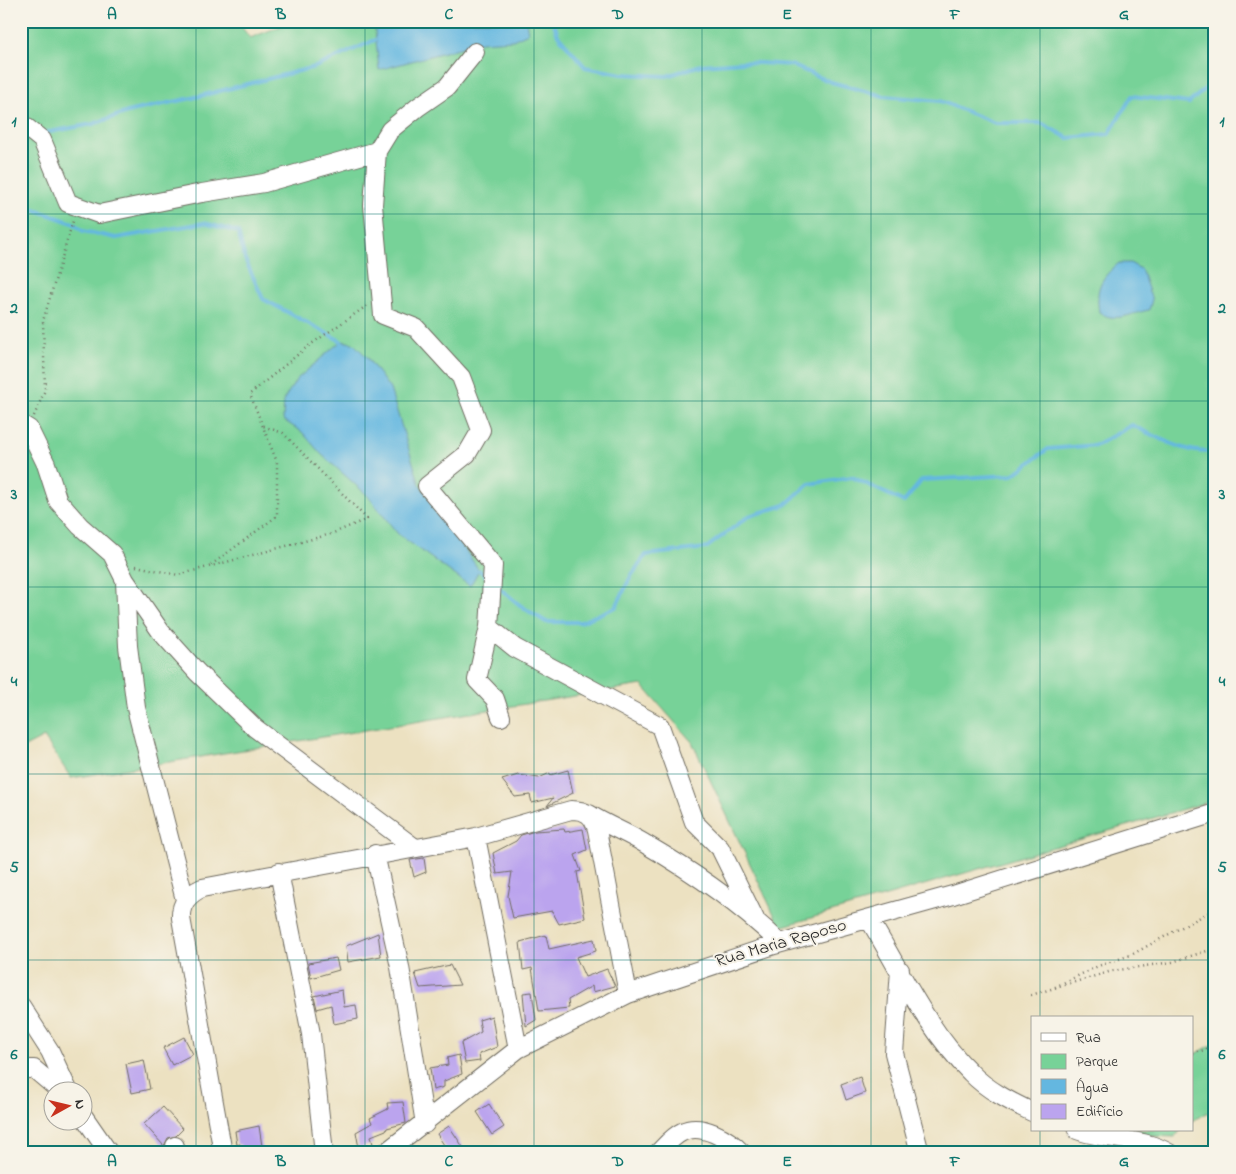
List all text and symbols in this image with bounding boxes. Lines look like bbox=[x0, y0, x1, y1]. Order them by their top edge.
text: A bbox=[107, 3, 117, 27]
text: B bbox=[275, 3, 287, 27]
text: C bbox=[445, 3, 454, 27]
text: D bbox=[611, 3, 624, 27]
text: E bbox=[782, 3, 792, 27]
text: F bbox=[949, 3, 961, 27]
text: G bbox=[1119, 3, 1129, 27]
text: 1 bbox=[11, 110, 17, 134]
text: 1 bbox=[1219, 110, 1225, 134]
text: 2 bbox=[9, 297, 18, 321]
text: 2 bbox=[1217, 297, 1226, 321]
text: 3 bbox=[10, 483, 18, 507]
text: 3 bbox=[1218, 483, 1226, 507]
text: 4 bbox=[10, 670, 18, 694]
text: 4 bbox=[1218, 670, 1226, 694]
text: 5 bbox=[9, 856, 19, 880]
text: 5 bbox=[1217, 856, 1227, 880]
street label: Rua Maria Raposo bbox=[712, 913, 850, 975]
legend bbox=[1031, 1016, 1194, 1132]
text: Rua bbox=[1076, 1027, 1101, 1049]
text: 6 bbox=[9, 1043, 18, 1067]
text: 6 bbox=[1217, 1043, 1226, 1067]
text: Parque bbox=[1076, 1051, 1118, 1073]
text: Água bbox=[1076, 1077, 1109, 1100]
north arrow bbox=[42, 1082, 92, 1132]
text: N bbox=[68, 1098, 90, 1111]
text: Edifício bbox=[1076, 1101, 1123, 1123]
text: A bbox=[107, 1150, 117, 1174]
text: B bbox=[275, 1150, 287, 1174]
text: C bbox=[445, 1150, 454, 1174]
text: D bbox=[611, 1150, 624, 1174]
text: E bbox=[782, 1150, 792, 1174]
text: F bbox=[949, 1150, 961, 1174]
text: G bbox=[1119, 1150, 1129, 1174]

